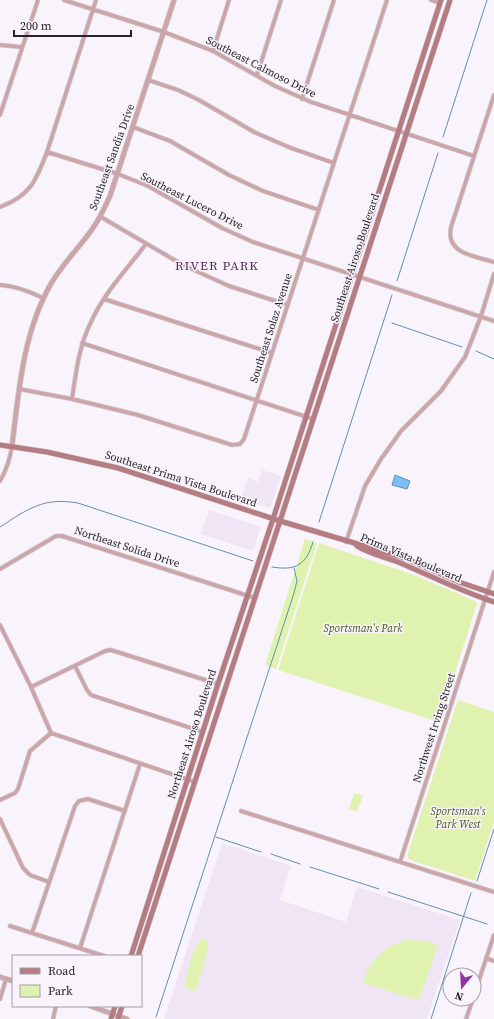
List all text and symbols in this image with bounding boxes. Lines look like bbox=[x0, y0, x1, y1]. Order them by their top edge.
scale bar bbox=[14, 12, 131, 38]
text: 200 m bbox=[20, 18, 52, 34]
street label: Southeast Calmoso Drive bbox=[203, 33, 319, 102]
street label: Southeast Sandia Drive bbox=[86, 101, 138, 212]
street label: Southeast Lucero Drive bbox=[138, 169, 246, 234]
street label: Southeast Airoso Boulevard bbox=[327, 191, 383, 324]
district label: RIVER PARK bbox=[175, 257, 259, 274]
street label: Southeast Solaz Avenue bbox=[246, 271, 296, 385]
street label: Southeast Prima Vista Boulevard bbox=[103, 447, 260, 511]
street label: Northeast Solida Drive bbox=[72, 523, 182, 571]
street label: Prima Vista Boulevard bbox=[358, 530, 465, 586]
park label: Sportsman's Park bbox=[324, 621, 403, 636]
street label: Northeast Airoso Boulevard bbox=[164, 667, 220, 801]
street label: Northwest Irving Street bbox=[409, 671, 459, 785]
park label: Sportsman's Park West bbox=[430, 804, 486, 832]
legend bbox=[12, 955, 142, 1007]
text: Road bbox=[48, 963, 75, 979]
north arrow bbox=[442, 967, 482, 1007]
text: Park bbox=[48, 983, 73, 999]
text: N bbox=[453, 988, 465, 1004]

